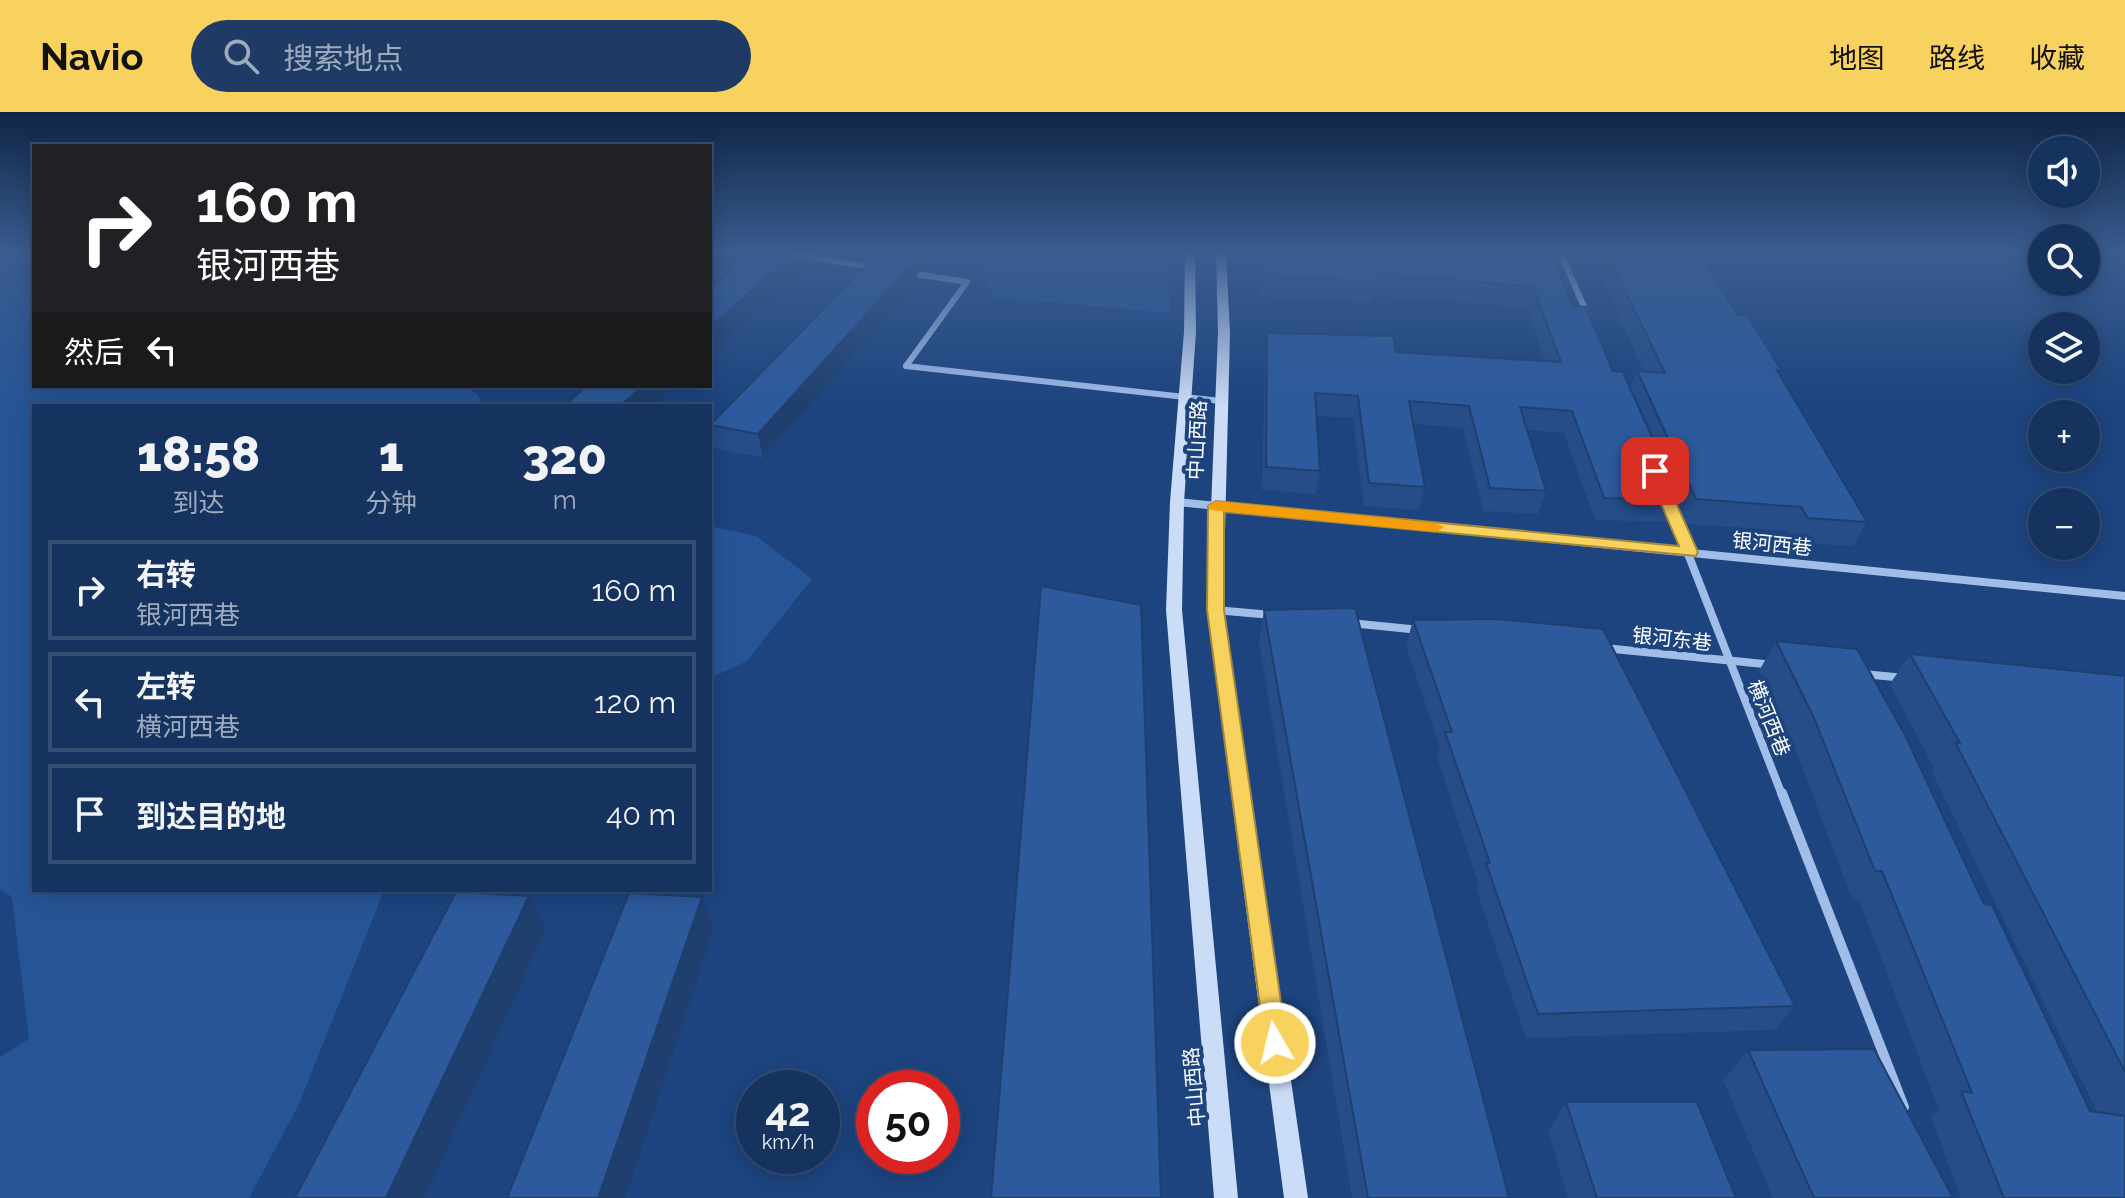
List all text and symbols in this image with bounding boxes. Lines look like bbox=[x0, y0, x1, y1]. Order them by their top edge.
search box bbox=[191, 20, 751, 92]
text: Navio bbox=[40, 34, 143, 79]
icon: search bbox=[219, 34, 263, 78]
text: 搜索地点 bbox=[283, 41, 403, 76]
text: 地图 bbox=[1829, 42, 1885, 75]
text: 路线 bbox=[1929, 42, 1985, 75]
text: 收藏 bbox=[2029, 42, 2085, 75]
map controls bbox=[2028, 136, 2100, 560]
button: sound bbox=[2028, 136, 2100, 208]
text: 160 m bbox=[196, 169, 358, 235]
icon: right bbox=[64, 176, 168, 280]
button: search bbox=[2028, 224, 2100, 296]
text: 银河西巷 bbox=[196, 244, 340, 286]
button: layers bbox=[2028, 312, 2100, 384]
icon: left bbox=[140, 328, 184, 372]
text: 然后 bbox=[64, 335, 124, 370]
street label: 中山西路 bbox=[1183, 399, 1211, 481]
button: + bbox=[2028, 400, 2100, 472]
text: 18:58 bbox=[137, 426, 260, 482]
text: 1 bbox=[379, 426, 404, 482]
text: 320 bbox=[522, 429, 607, 485]
pin bbox=[1621, 437, 1689, 505]
icon: arrive bbox=[1633, 449, 1677, 493]
text: m bbox=[553, 485, 577, 515]
text: 到达 bbox=[173, 488, 225, 518]
text: 分钟 bbox=[365, 488, 417, 518]
button: − bbox=[2028, 488, 2100, 560]
street label: 银河西巷 bbox=[1731, 528, 1813, 560]
text: 右转 bbox=[136, 557, 196, 592]
icon: right bbox=[68, 568, 112, 612]
text: 160 m bbox=[591, 573, 676, 608]
text: 银河西巷 bbox=[136, 600, 240, 630]
street label: 银河东巷 bbox=[1631, 623, 1713, 655]
text: 左转 bbox=[136, 669, 196, 704]
street label: 横河西巷 bbox=[1743, 676, 1795, 760]
icon: left bbox=[68, 680, 112, 724]
text: 120 m bbox=[594, 685, 676, 720]
text: 横河西巷 bbox=[136, 712, 240, 742]
icon: arrive bbox=[68, 792, 112, 836]
text: 40 m bbox=[606, 797, 676, 832]
text: 到达目的地 bbox=[136, 799, 286, 834]
position arrow bbox=[1233, 1001, 1317, 1085]
street label: 中山西路 bbox=[1179, 1046, 1209, 1128]
speed limit sign: 50 bbox=[856, 1070, 960, 1174]
text: 42 bbox=[765, 1088, 811, 1135]
text: km/h bbox=[762, 1130, 814, 1154]

